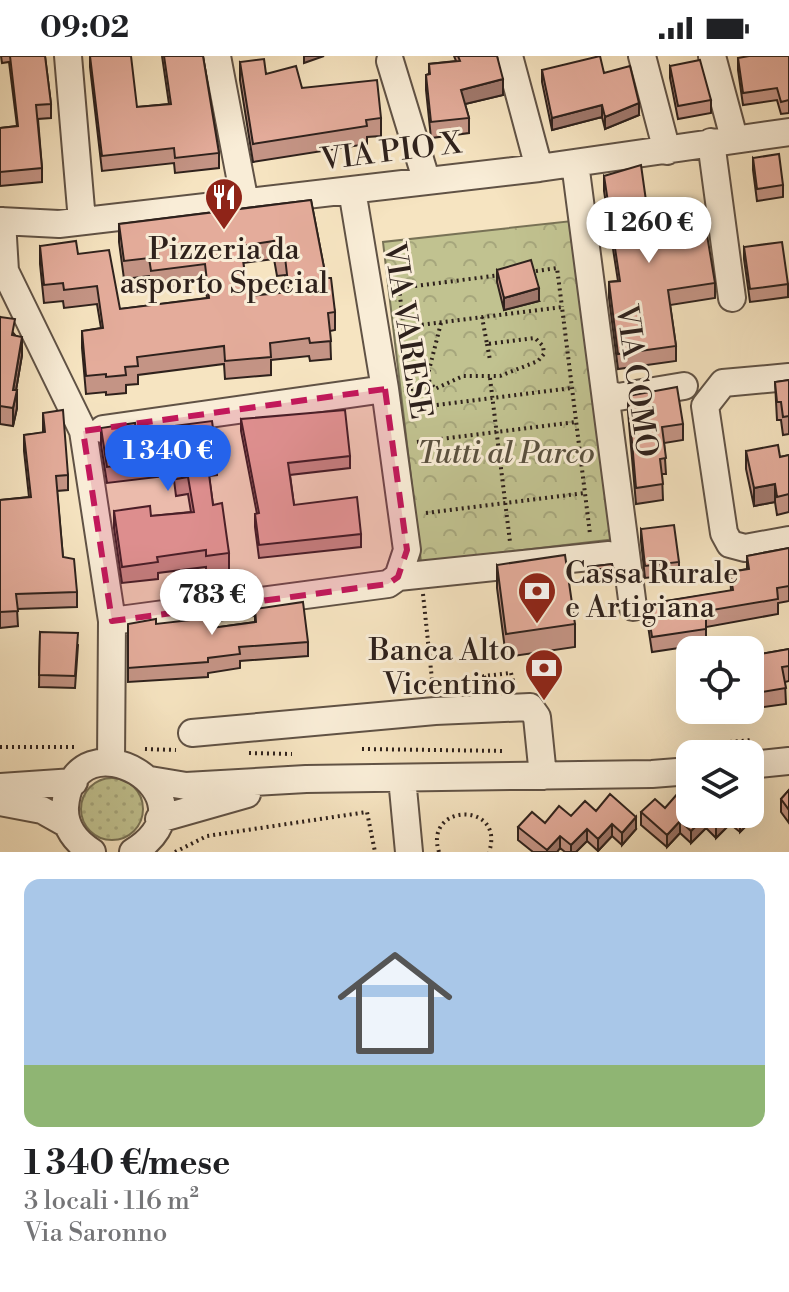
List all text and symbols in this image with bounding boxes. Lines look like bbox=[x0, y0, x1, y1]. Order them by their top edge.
text: 09:02 bbox=[40, 9, 129, 47]
street label: VIA PIO X bbox=[318, 124, 464, 180]
restaurant icon: Pizzeria da asporto Special bbox=[203, 176, 245, 231]
pin: 1 260 € bbox=[575, 197, 723, 265]
text: 1 260 € bbox=[604, 207, 694, 239]
place label: Pizzeria da asporto Special bbox=[120, 231, 328, 303]
street label: VIA VARESE bbox=[374, 239, 440, 422]
street label: VIA COMO bbox=[606, 301, 665, 460]
pin: 1 340 € bbox=[94, 425, 242, 493]
text: 1 340 € bbox=[123, 435, 213, 467]
park label: Tutti al Parco bbox=[417, 435, 595, 473]
place label: Cassa Rurale e Artigiana bbox=[565, 555, 738, 627]
pin: 783 € bbox=[156, 569, 268, 637]
bank icon: Cassa Rurale e Artigiana bbox=[516, 570, 558, 625]
text: 783 € bbox=[178, 579, 246, 611]
place label: Banca Alto Vicentino bbox=[368, 632, 516, 704]
map controls bbox=[676, 636, 764, 828]
button: locate bbox=[676, 636, 764, 724]
bank icon: Banca Alto Vicentino bbox=[523, 647, 565, 702]
button: layers bbox=[676, 740, 764, 828]
icon: home bbox=[323, 931, 467, 1075]
text: 1 340 €/mese bbox=[24, 1143, 230, 1185]
text: 3 locali · 116 m² bbox=[24, 1185, 199, 1217]
text: Via Saronno bbox=[24, 1217, 167, 1249]

